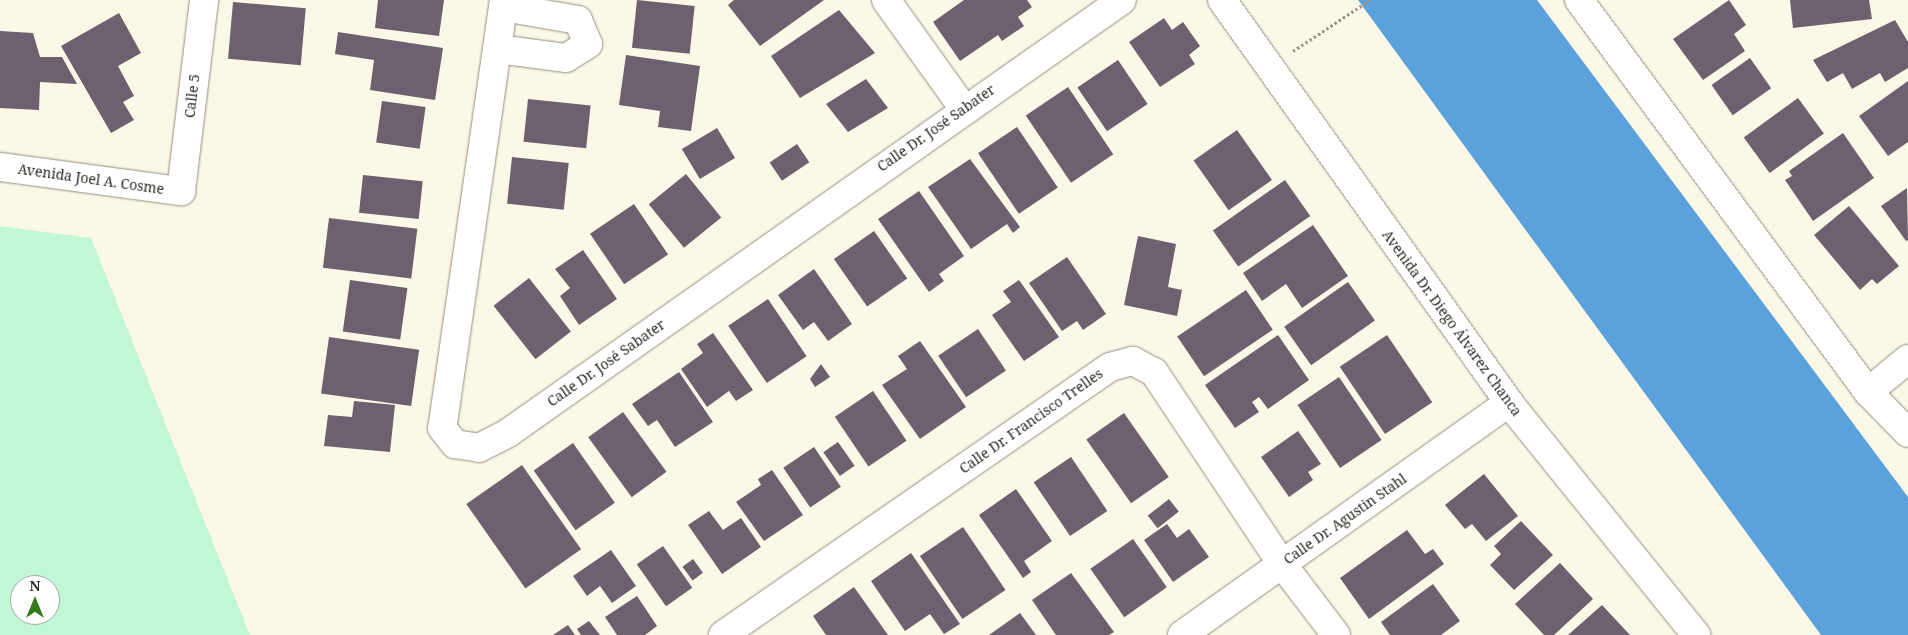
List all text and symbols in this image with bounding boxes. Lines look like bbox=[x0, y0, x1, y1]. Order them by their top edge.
street label: Calle 5 bbox=[181, 73, 203, 119]
street label: Calle Dr. José Sabater bbox=[874, 81, 998, 175]
street label: Avenida Joel A. Cosme bbox=[17, 160, 165, 198]
street label: Avenida Dr. Diego Álvarez Chanca bbox=[1379, 227, 1525, 419]
street label: Calle Dr. José Sabater bbox=[544, 316, 668, 410]
street label: Calle Dr. Francisco Trelles bbox=[956, 365, 1106, 477]
street label: Calle Dr. Agustin Stahl bbox=[1280, 470, 1410, 568]
north arrow bbox=[10, 575, 60, 625]
text: N bbox=[29, 576, 41, 595]

